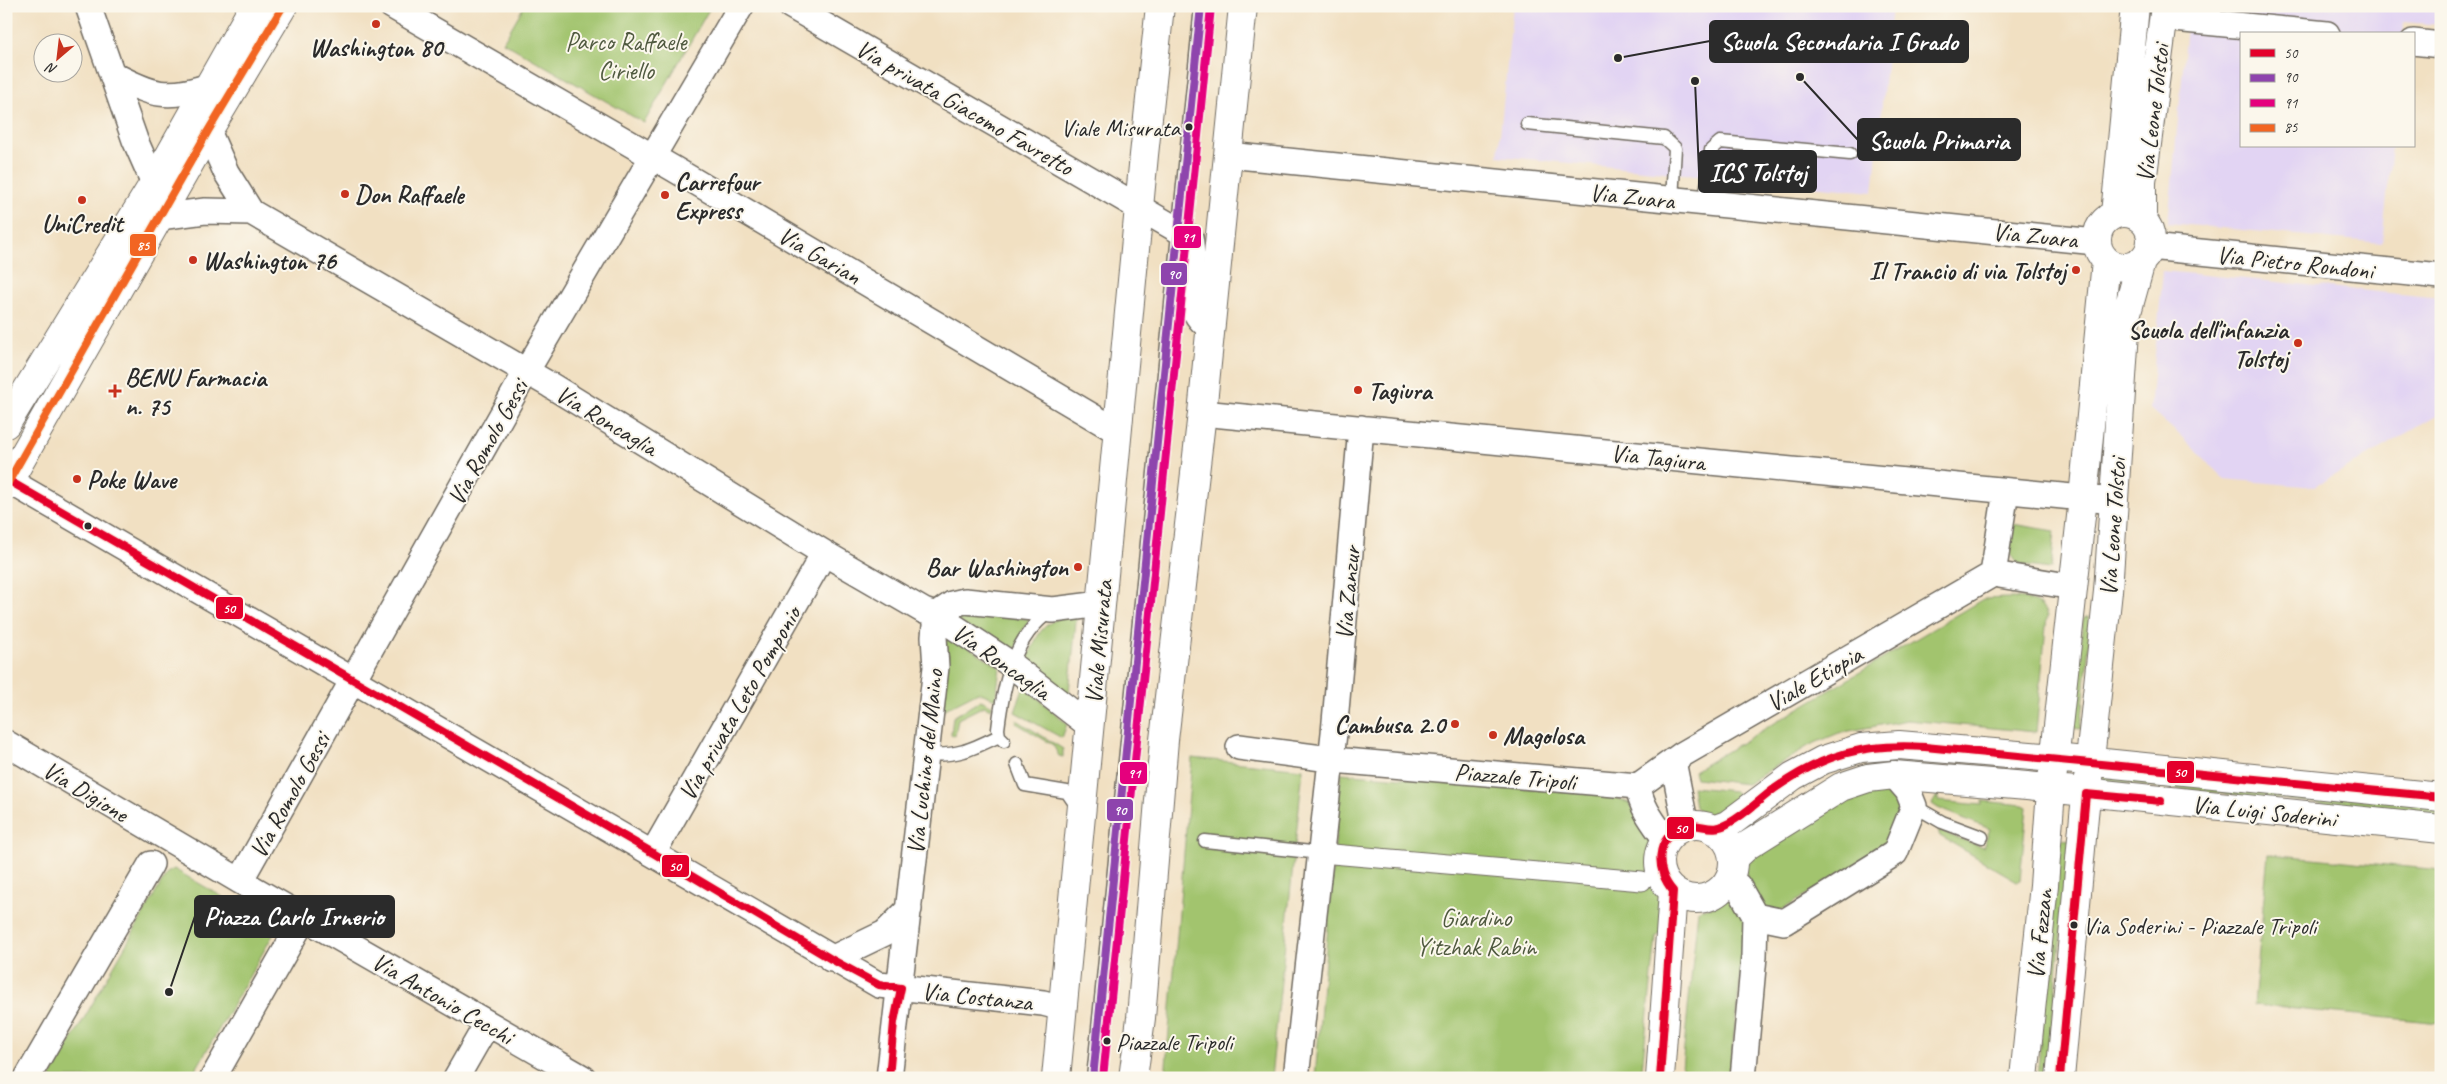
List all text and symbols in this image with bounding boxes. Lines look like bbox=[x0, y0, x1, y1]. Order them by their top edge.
marker: Washington 80 bbox=[370, 18, 382, 30]
callout: Scuola Secondaria I Grado bbox=[1710, 21, 1968, 62]
text: Scuola Secondaria I Grado bbox=[1720, 25, 1959, 58]
park label: Parco Raffaele Ciriello bbox=[566, 26, 688, 87]
north arrow bbox=[32, 32, 82, 82]
place label: Washington 80 bbox=[310, 32, 445, 64]
legend bbox=[2240, 32, 2414, 148]
street label: Via privata Giacomo Favretto bbox=[850, 33, 1080, 184]
street label: Via Leone Tolstoi bbox=[2129, 39, 2178, 184]
text: 50 bbox=[2284, 44, 2299, 63]
text: N bbox=[42, 58, 60, 79]
text: 90 bbox=[2284, 68, 2299, 87]
text: 91 bbox=[2284, 94, 2299, 113]
place label: Viale Misurata bbox=[1061, 113, 1182, 143]
text: 85 bbox=[2284, 118, 2299, 137]
callout: Scuola Primaria bbox=[1858, 119, 2020, 160]
marker: Viale Misurata bbox=[1184, 122, 1194, 132]
text: Scuola Primaria bbox=[1869, 124, 2012, 157]
callout: ICS Tolstoj bbox=[1699, 151, 1816, 192]
text: ICS Tolstoj bbox=[1709, 156, 1810, 189]
place label: Carrefour Express bbox=[675, 166, 762, 227]
street label: Via Zuara bbox=[1588, 177, 1678, 218]
place label: Don Raffaele bbox=[355, 179, 465, 211]
marker: Don Raffaele bbox=[339, 188, 351, 200]
marker: Carrefour Express bbox=[659, 189, 671, 201]
marker: UniCredit bbox=[76, 194, 88, 206]
place label: UniCredit bbox=[42, 208, 125, 240]
street label: Via Zuara bbox=[1991, 216, 2081, 257]
street label: Via Garian bbox=[772, 219, 867, 293]
line badge: 91 bbox=[1173, 225, 1202, 249]
text: 91 bbox=[1182, 229, 1196, 246]
line badge: 85 bbox=[129, 233, 157, 257]
text: 85 bbox=[137, 237, 151, 254]
street label: Via Pietro Rondoni bbox=[2215, 239, 2378, 287]
place label: Washington 76 bbox=[203, 245, 338, 277]
marker: Washington 76 bbox=[187, 254, 199, 266]
place label: Il Trancio di via Tolstoj bbox=[1869, 255, 2069, 287]
line badge: 90 bbox=[1160, 262, 1188, 286]
marker: Il Trancio di via Tolstoj bbox=[2070, 264, 2082, 276]
text: 90 bbox=[1168, 266, 1182, 283]
place label: Scuola dell'infanzia Tolstoj bbox=[2128, 314, 2291, 375]
marker: Scuola dell'infanzia Tolstoj bbox=[2292, 337, 2304, 349]
place label: BENU Farmacia n. 75 bbox=[125, 362, 268, 423]
street label: Via Romolo Gessi bbox=[440, 371, 537, 511]
place label: Tagiura bbox=[1368, 375, 1434, 407]
street label: Via Roncaglia bbox=[550, 378, 666, 465]
marker: Tagiura bbox=[1352, 384, 1364, 396]
marker: BENU Farmacia n. 75 bbox=[109, 385, 121, 397]
street label: Via Tagiura bbox=[1609, 437, 1709, 479]
street label: Via Leone Tolstoi bbox=[2092, 453, 2134, 597]
place label: Poke Wave bbox=[87, 464, 179, 496]
marker: Poke Wave bbox=[71, 473, 83, 485]
unlabelled marker bbox=[83, 521, 93, 531]
street label: Via Zanzur bbox=[1328, 543, 1368, 641]
place label: Bar Washington bbox=[926, 552, 1070, 584]
marker: Bar Washington bbox=[1072, 561, 1084, 573]
street label: Viale Misurata bbox=[1078, 577, 1121, 705]
line badge: 50 bbox=[215, 596, 244, 620]
street label: Via privata Leto Pomponio bbox=[671, 598, 810, 806]
text: 50 bbox=[223, 600, 237, 617]
street label: Via Roncaglia bbox=[946, 616, 1059, 709]
street label: Viale Etiopia bbox=[1761, 638, 1870, 719]
street label: Via Luchino del Maino bbox=[899, 667, 951, 856]
place label: Cambusa 2.0 bbox=[1335, 709, 1448, 741]
marker: Cambusa 2.0 bbox=[1449, 718, 1461, 730]
place label: Magolosa bbox=[1503, 720, 1586, 752]
street label: Via Romolo Gessi bbox=[242, 724, 339, 864]
marker: Magolosa bbox=[1487, 729, 1499, 741]
street label: Via Digione bbox=[37, 754, 136, 831]
street label: Piazzale Tripoli bbox=[1453, 756, 1580, 799]
line badge: 50 bbox=[2166, 760, 2195, 784]
line badge: 91 bbox=[1119, 761, 1148, 785]
text: 50 bbox=[2174, 764, 2188, 781]
text: 91 bbox=[1128, 765, 1142, 782]
street label: Via Luigi Soderini bbox=[2190, 789, 2341, 836]
line badge: 90 bbox=[1106, 798, 1134, 822]
text: 90 bbox=[1114, 802, 1128, 819]
line badge: 50 bbox=[1666, 816, 1695, 840]
text: 50 bbox=[1675, 820, 1689, 837]
line badge: 50 bbox=[661, 854, 690, 878]
text: 50 bbox=[669, 858, 683, 875]
street label: Via Fezzan bbox=[2019, 886, 2061, 981]
callout: Piazza Carlo Irnerio bbox=[195, 896, 394, 937]
text: Piazza Carlo Irnerio bbox=[204, 900, 387, 933]
park label: Giardino Yitzhak Rabin bbox=[1416, 902, 1538, 963]
place label: Via Soderini - Piazzale Tripoli bbox=[2083, 911, 2319, 941]
marker: Via Soderini - Piazzale Tripoli bbox=[2069, 920, 2079, 930]
street label: Via Antonio Cecchi bbox=[366, 945, 522, 1054]
street label: Via Costanza bbox=[920, 975, 1036, 1019]
place label: Piazzale Tripoli bbox=[1116, 1027, 1235, 1057]
marker: Piazzale Tripoli bbox=[1102, 1036, 1112, 1046]

